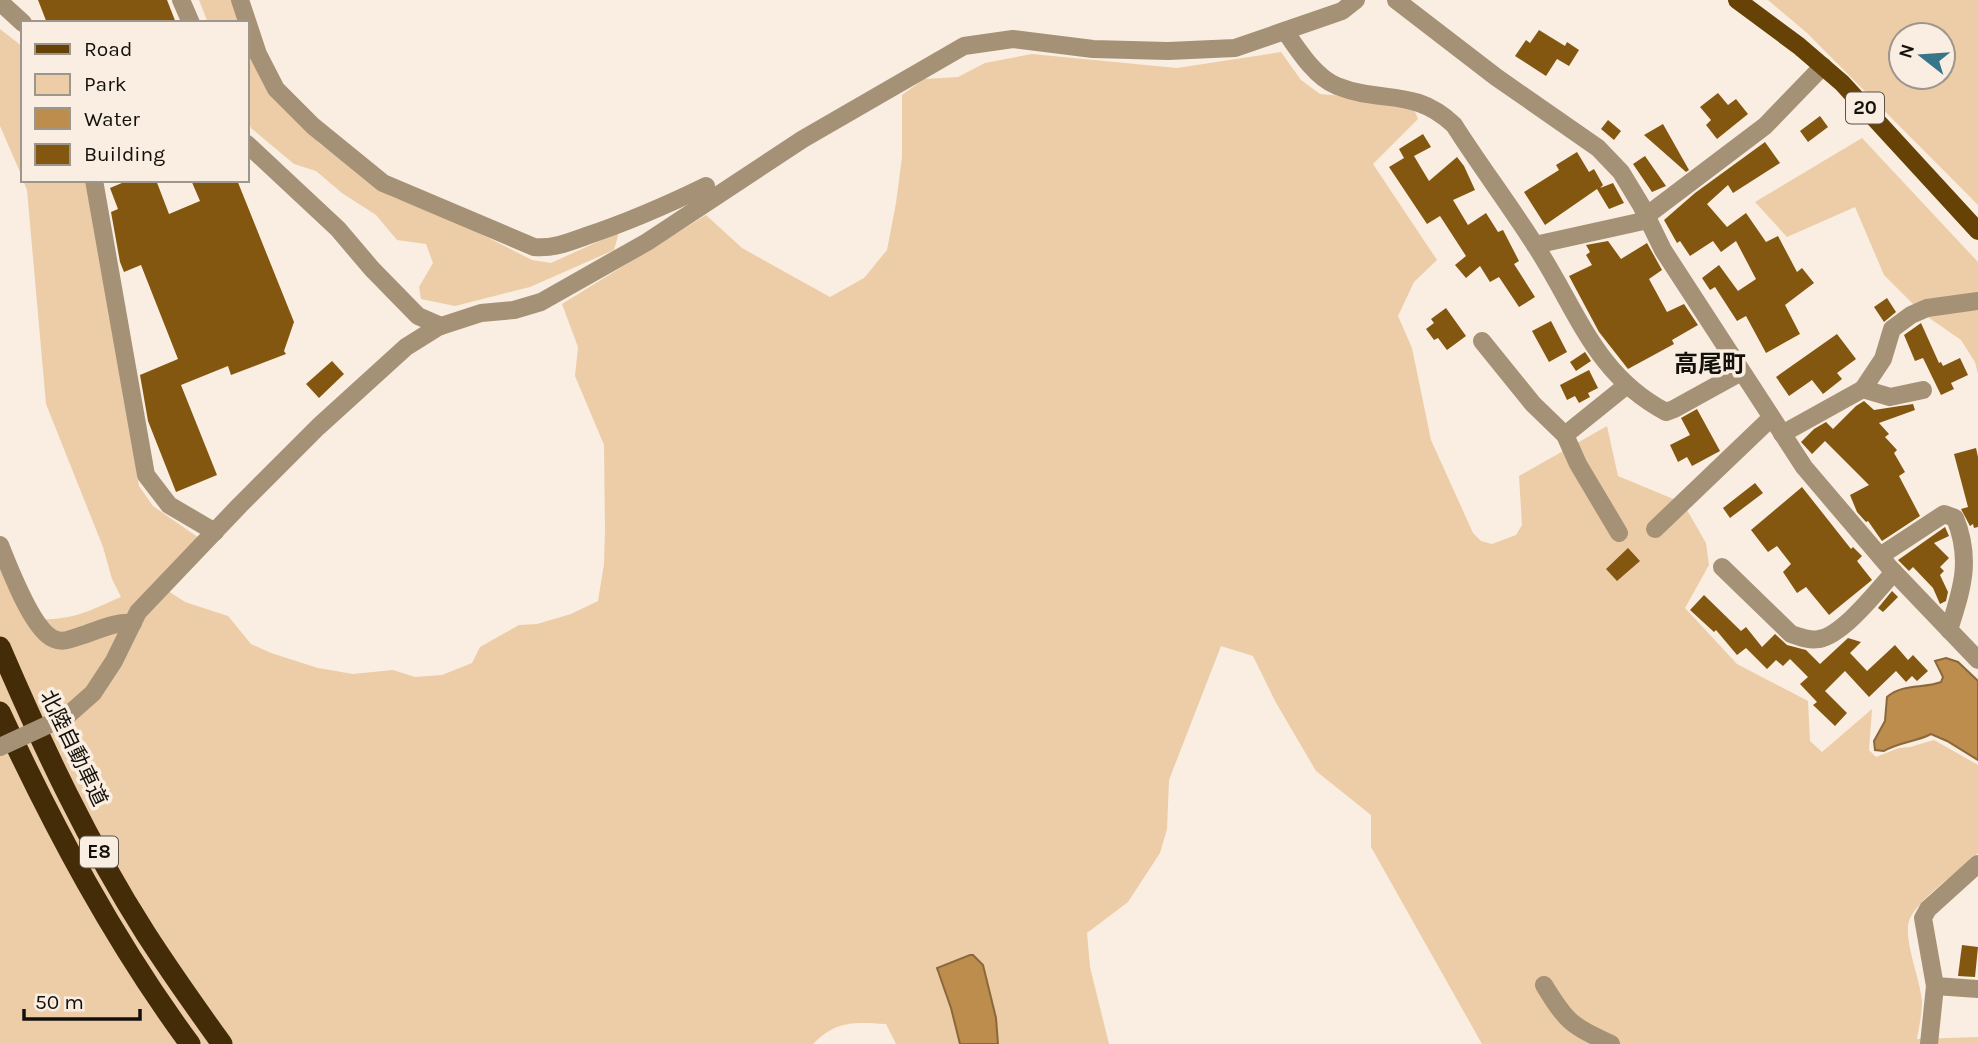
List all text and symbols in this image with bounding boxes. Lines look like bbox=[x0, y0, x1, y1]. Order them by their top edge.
legend bbox=[21, 21, 248, 182]
north arrow bbox=[1887, 21, 1957, 91]
text: Road bbox=[84, 37, 132, 61]
text: N bbox=[1894, 42, 1919, 61]
text: Park bbox=[84, 72, 127, 96]
road number: 20 bbox=[1846, 92, 1884, 124]
text: Water bbox=[84, 107, 140, 131]
text: Building bbox=[84, 142, 165, 166]
district label: 高尾町 bbox=[1674, 350, 1746, 378]
street label: 北陸自動車道 bbox=[36, 686, 112, 810]
road number: E8 bbox=[80, 836, 118, 867]
scale bar bbox=[24, 978, 140, 1022]
text: 50 m bbox=[35, 990, 84, 1014]

